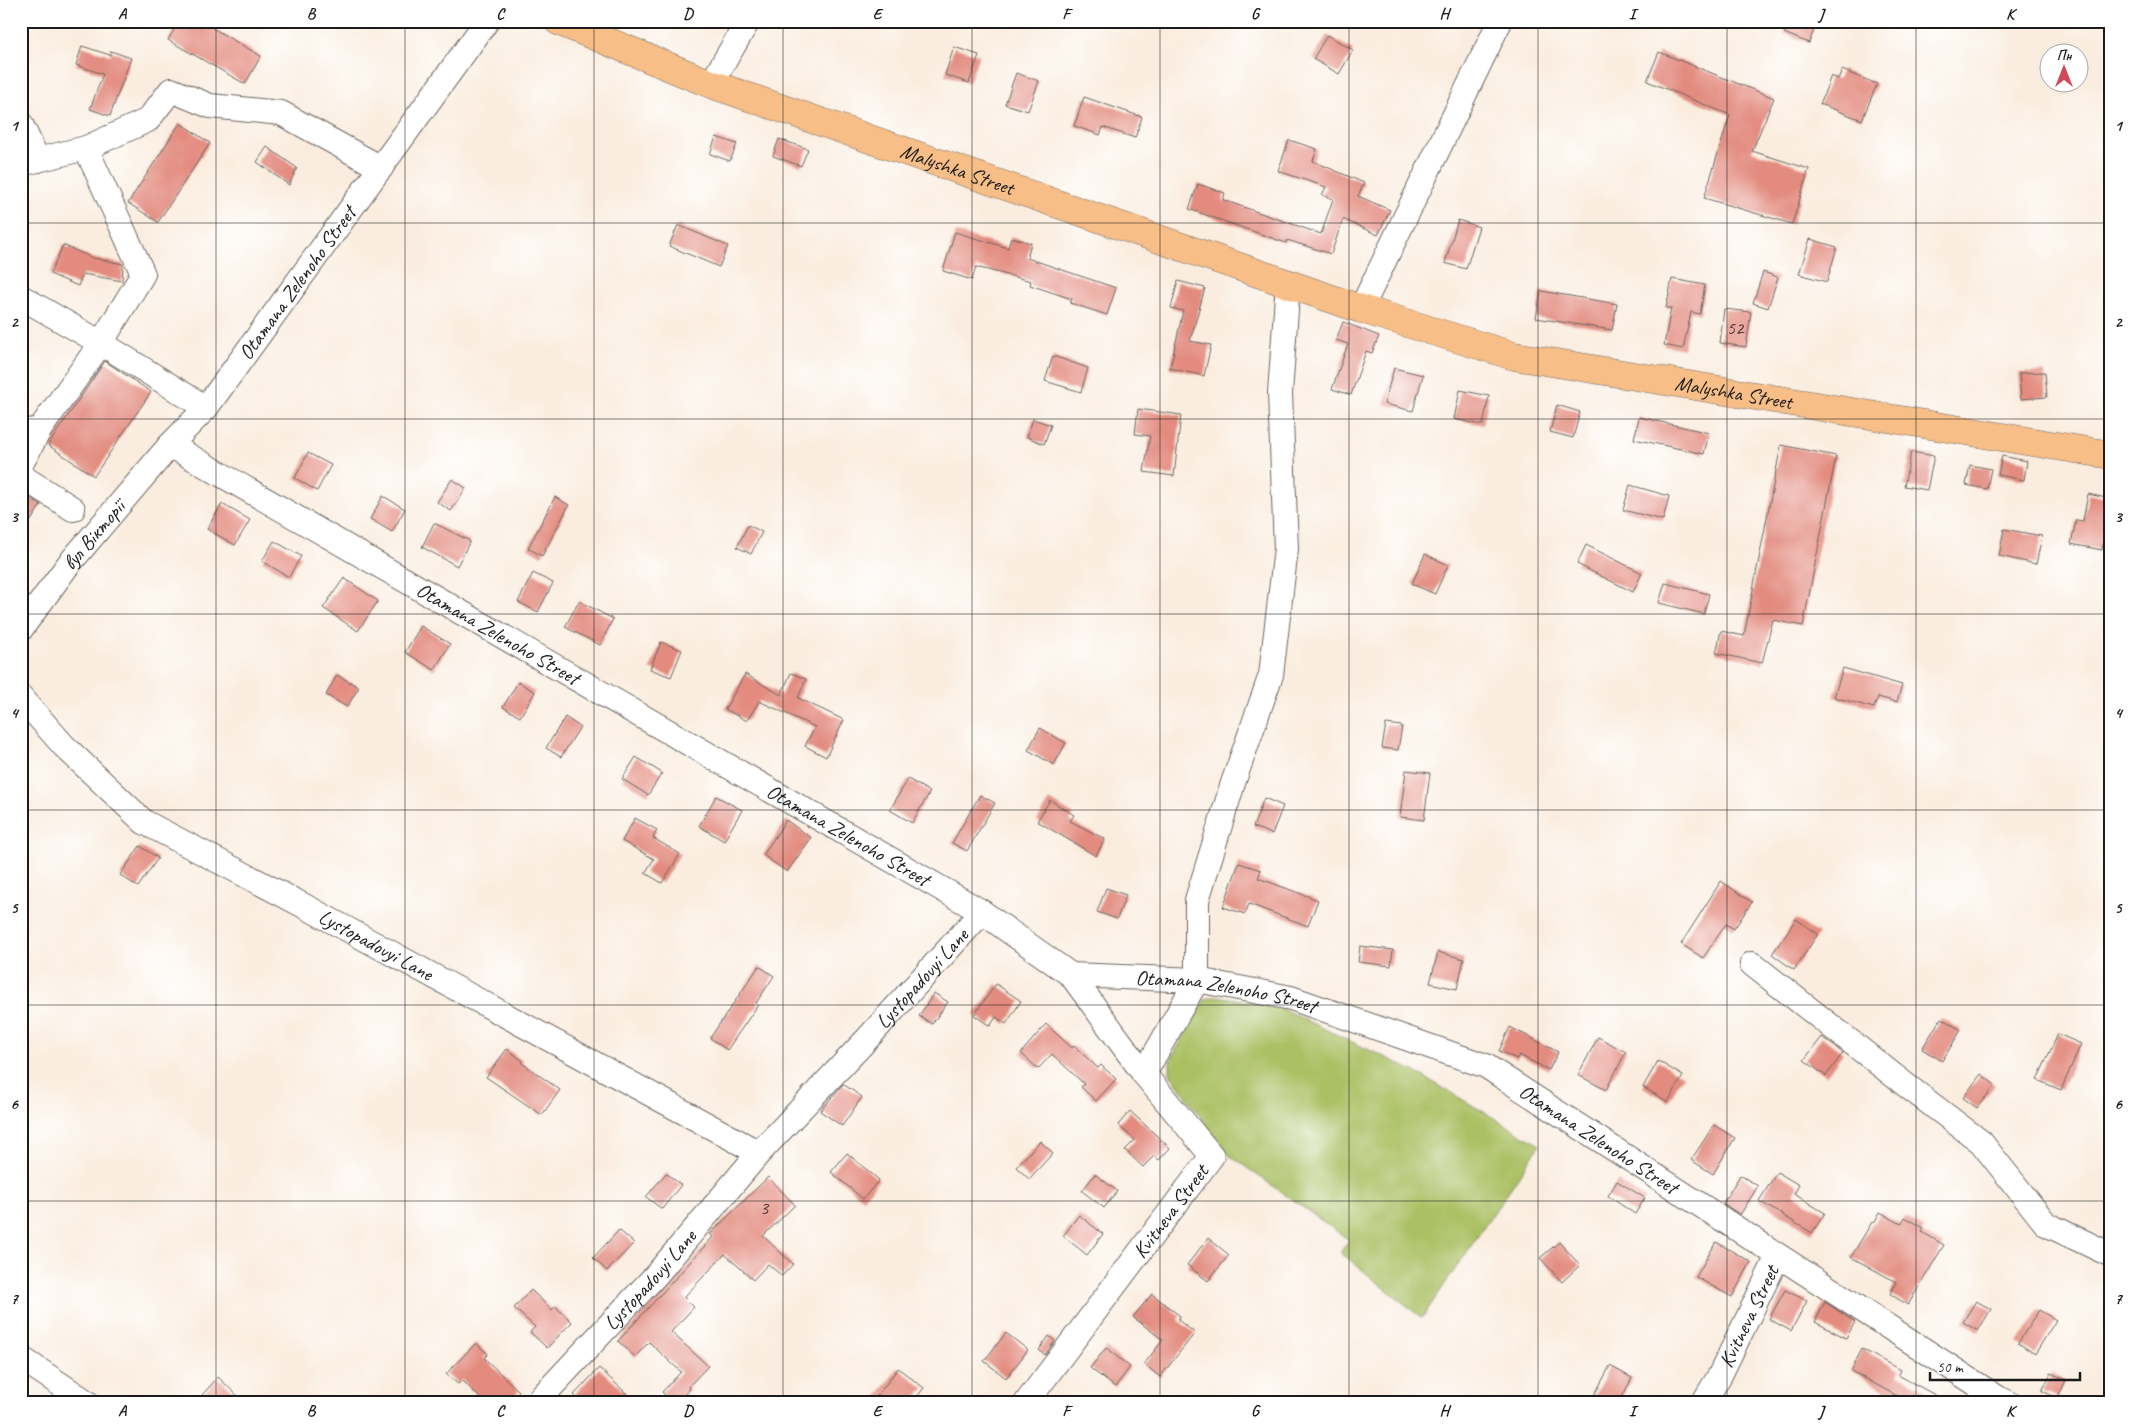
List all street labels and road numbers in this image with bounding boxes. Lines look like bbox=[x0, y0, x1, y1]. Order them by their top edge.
street label: Malyshka Street bbox=[897, 138, 1019, 202]
street label: Otamana Zelenoho Street bbox=[233, 199, 363, 365]
street label: Malyshka Street bbox=[1673, 370, 1796, 415]
street label: вул Вікторії bbox=[57, 492, 133, 575]
street label: Otamana Zelenoho Street bbox=[412, 576, 587, 692]
street label: Otamana Zelenoho Street bbox=[762, 778, 937, 894]
street label: Lystopadovyi Lane bbox=[314, 903, 439, 987]
street label: Lystopadovyi Lane bbox=[870, 922, 975, 1034]
street label: Otamana Zelenoho Street bbox=[1135, 965, 1323, 1020]
street label: Otamana Zelenoho Street bbox=[1514, 1078, 1685, 1201]
street label: Kvitneva Street bbox=[1127, 1158, 1215, 1263]
street label: Lystopadovyi Lane bbox=[598, 1223, 703, 1335]
street label: Kvitneva Street bbox=[1713, 1259, 1785, 1372]

